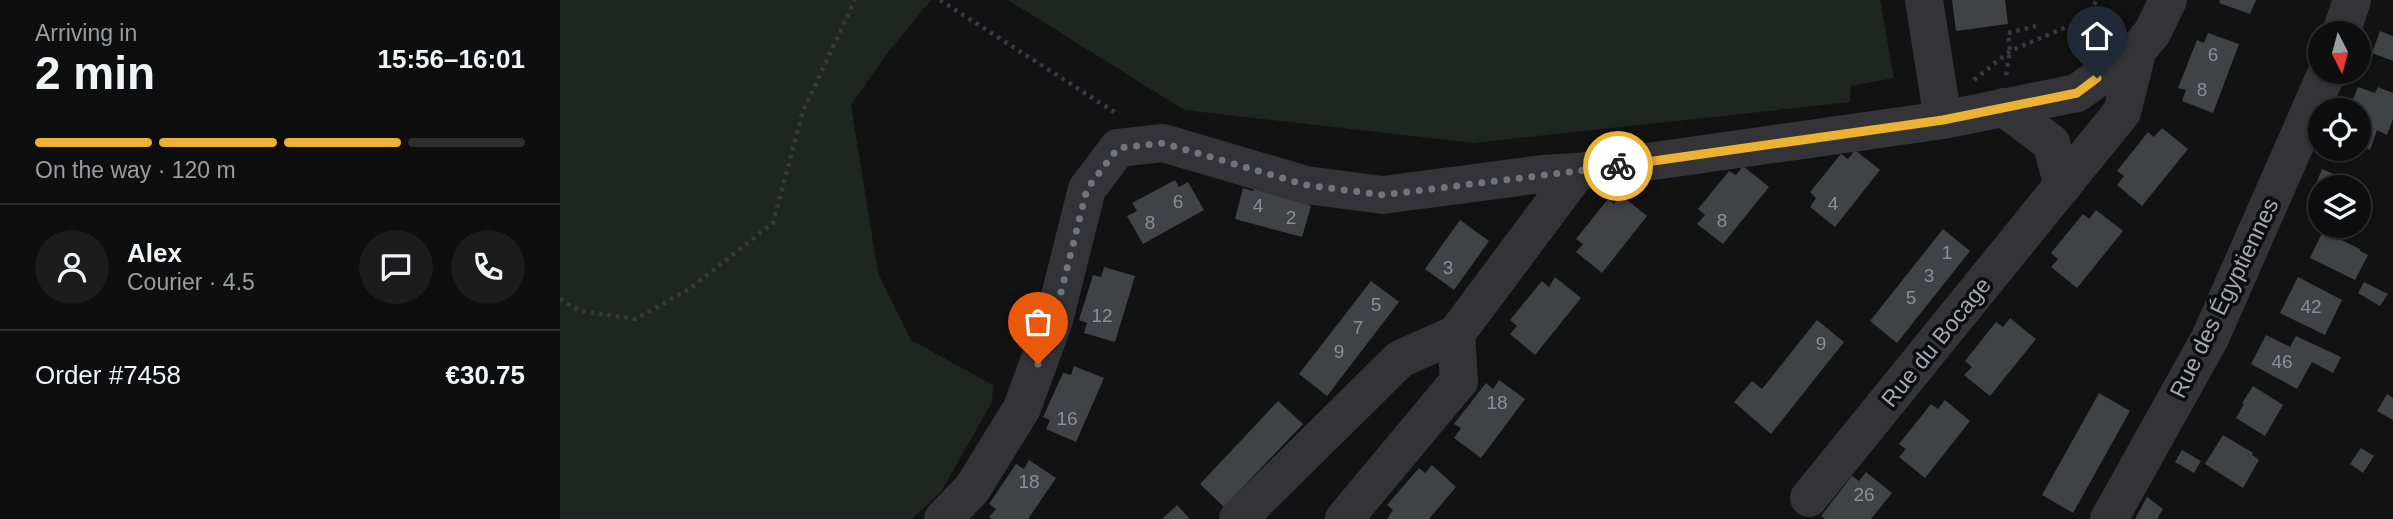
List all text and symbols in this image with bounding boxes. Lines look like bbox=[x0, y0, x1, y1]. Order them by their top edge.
pin bbox=[2067, 6, 2127, 78]
icon: home bbox=[2078, 17, 2116, 55]
text: Arriving in bbox=[35, 20, 137, 46]
north arrow bbox=[2308, 21, 2371, 84]
map controls bbox=[2308, 21, 2371, 238]
text: 15:56–16:01 bbox=[378, 44, 525, 74]
house number: 6 bbox=[2208, 44, 2218, 65]
text: 2 min bbox=[35, 47, 155, 99]
house number: 8 bbox=[2197, 79, 2207, 100]
button: locate bbox=[2308, 98, 2371, 161]
courier bbox=[1583, 131, 1653, 201]
icon: bike bbox=[1599, 147, 1637, 185]
text: On the way · 120 m bbox=[35, 157, 236, 183]
button: layers bbox=[2308, 175, 2371, 238]
house number: 6 bbox=[1173, 191, 1183, 212]
house number: 4 bbox=[1828, 193, 1839, 214]
street label: Rue des Égyptiennes bbox=[2164, 194, 2284, 402]
house number: 4 bbox=[1253, 195, 1264, 216]
house number: 2 bbox=[1286, 207, 1296, 228]
house number: 8 bbox=[1717, 210, 1727, 231]
house number: 8 bbox=[1145, 212, 1155, 233]
button: person bbox=[35, 230, 109, 304]
button: chat bbox=[359, 230, 433, 304]
button: phone bbox=[451, 230, 525, 304]
text: Alex bbox=[127, 238, 182, 268]
house number: 1 bbox=[1942, 242, 1952, 263]
house number: 3 bbox=[1443, 257, 1453, 278]
house number: 3 bbox=[1924, 265, 1934, 286]
text: Courier · 4.5 bbox=[127, 269, 255, 295]
street label: Rue du Bocage bbox=[1876, 272, 1996, 412]
house number: 5 bbox=[1906, 287, 1916, 308]
pin bbox=[1008, 292, 1068, 364]
house number: 5 bbox=[1371, 294, 1381, 315]
house number: 42 bbox=[2300, 296, 2322, 317]
icon: bag bbox=[1019, 303, 1057, 341]
house number: 12 bbox=[1091, 305, 1113, 326]
house number: 7 bbox=[1353, 317, 1363, 338]
house number: 9 bbox=[1816, 333, 1826, 354]
house number: 9 bbox=[1334, 341, 1344, 362]
house number: 46 bbox=[2271, 351, 2293, 372]
text: Order #7458 bbox=[35, 360, 181, 390]
text: €30.75 bbox=[445, 360, 525, 390]
house number: 18 bbox=[1486, 392, 1508, 413]
house number: 16 bbox=[1056, 408, 1078, 429]
house number: 18 bbox=[1018, 471, 1040, 492]
house number: 26 bbox=[1853, 484, 1875, 505]

